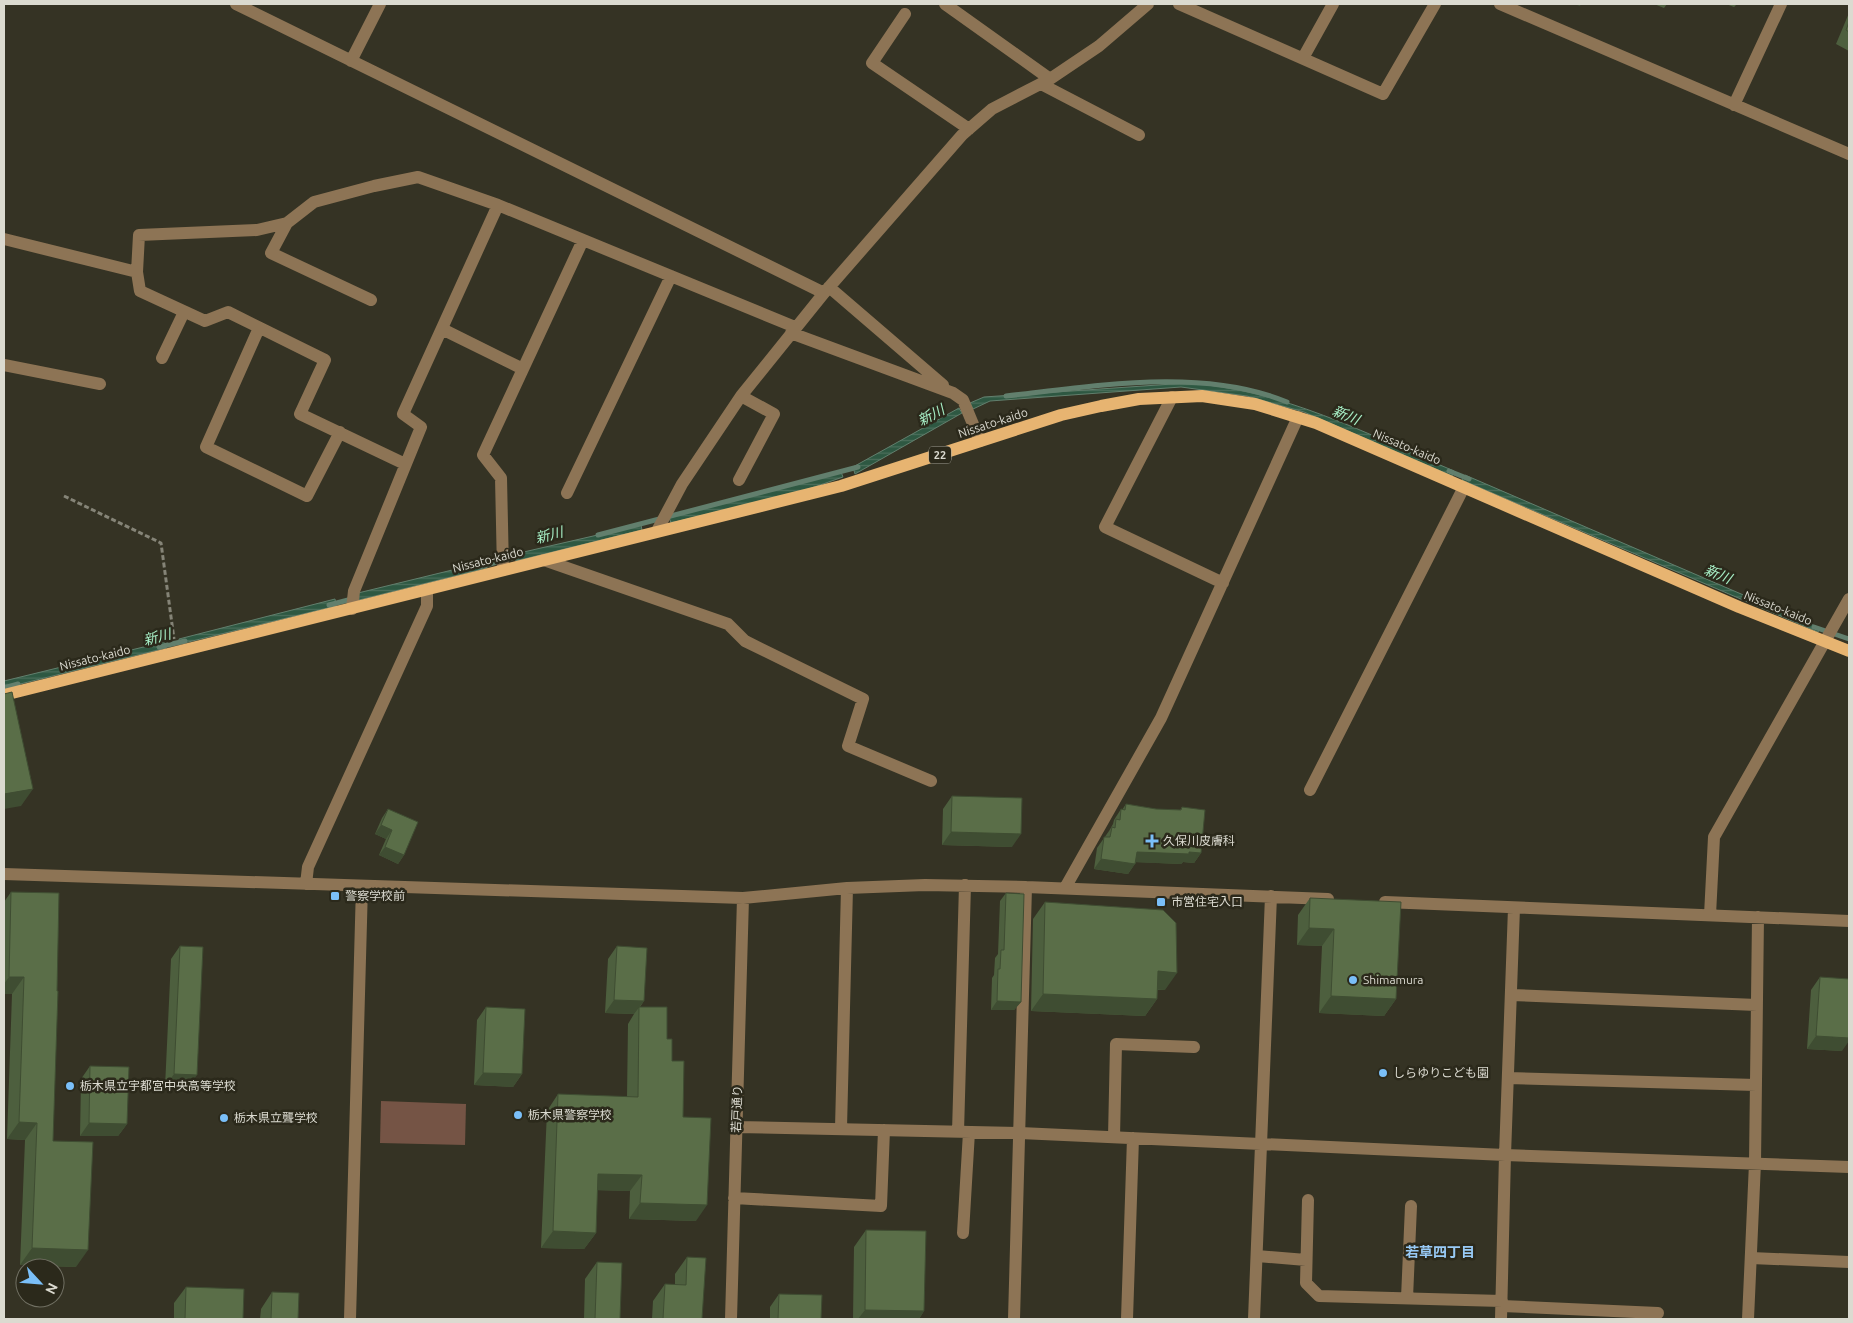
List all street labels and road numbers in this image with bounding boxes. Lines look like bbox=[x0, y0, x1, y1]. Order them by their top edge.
street label: Nissato-kaido bbox=[956, 405, 1029, 440]
street label: Nissato-kaido bbox=[1371, 426, 1443, 467]
road number: 22 bbox=[929, 446, 951, 464]
street label: Nissato-kaido bbox=[451, 544, 525, 575]
street label: Nissato-kaido bbox=[1742, 588, 1814, 627]
street label: Nissato-kaido bbox=[58, 642, 132, 673]
street label: 若戸通り bbox=[729, 1085, 744, 1133]

